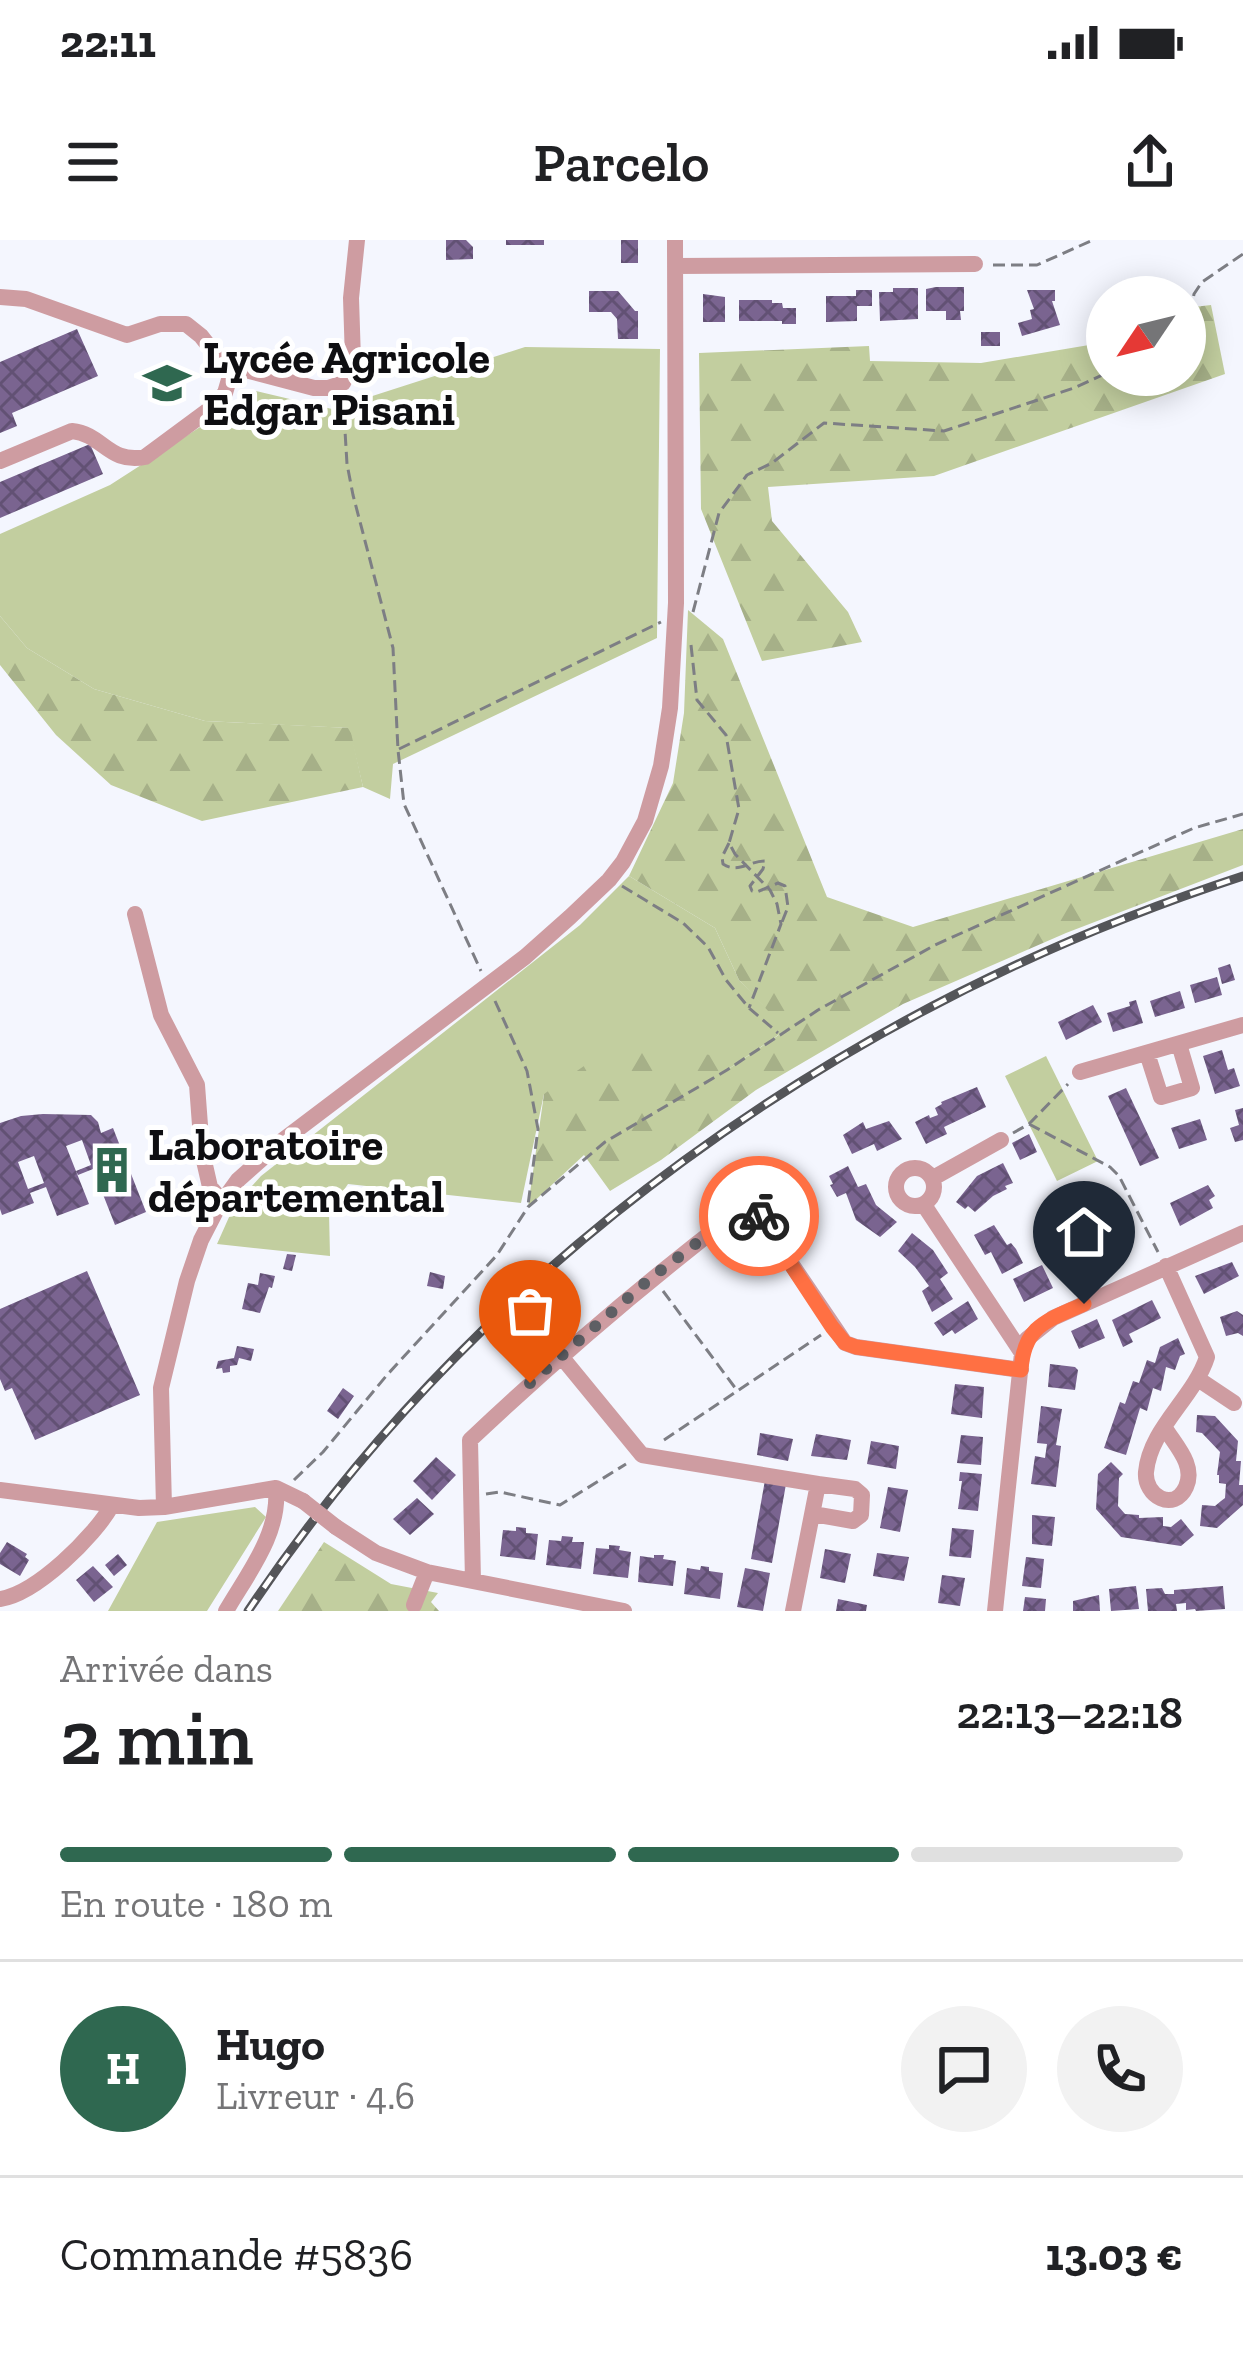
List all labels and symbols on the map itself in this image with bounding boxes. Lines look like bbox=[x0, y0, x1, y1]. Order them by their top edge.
north arrow bbox=[1086, 276, 1206, 396]
place label: Lycée Agricole Edgar Pisani bbox=[203, 331, 490, 437]
school or university icon: Lycée Agricole Edgar Pisani bbox=[142, 358, 192, 408]
place label: Laboratoire départemental bbox=[148, 1118, 445, 1224]
building icon: Laboratoire départemental bbox=[87, 1145, 137, 1195]
courier bbox=[699, 1156, 819, 1276]
pin bbox=[1033, 1181, 1135, 1304]
pin bbox=[479, 1260, 581, 1383]

